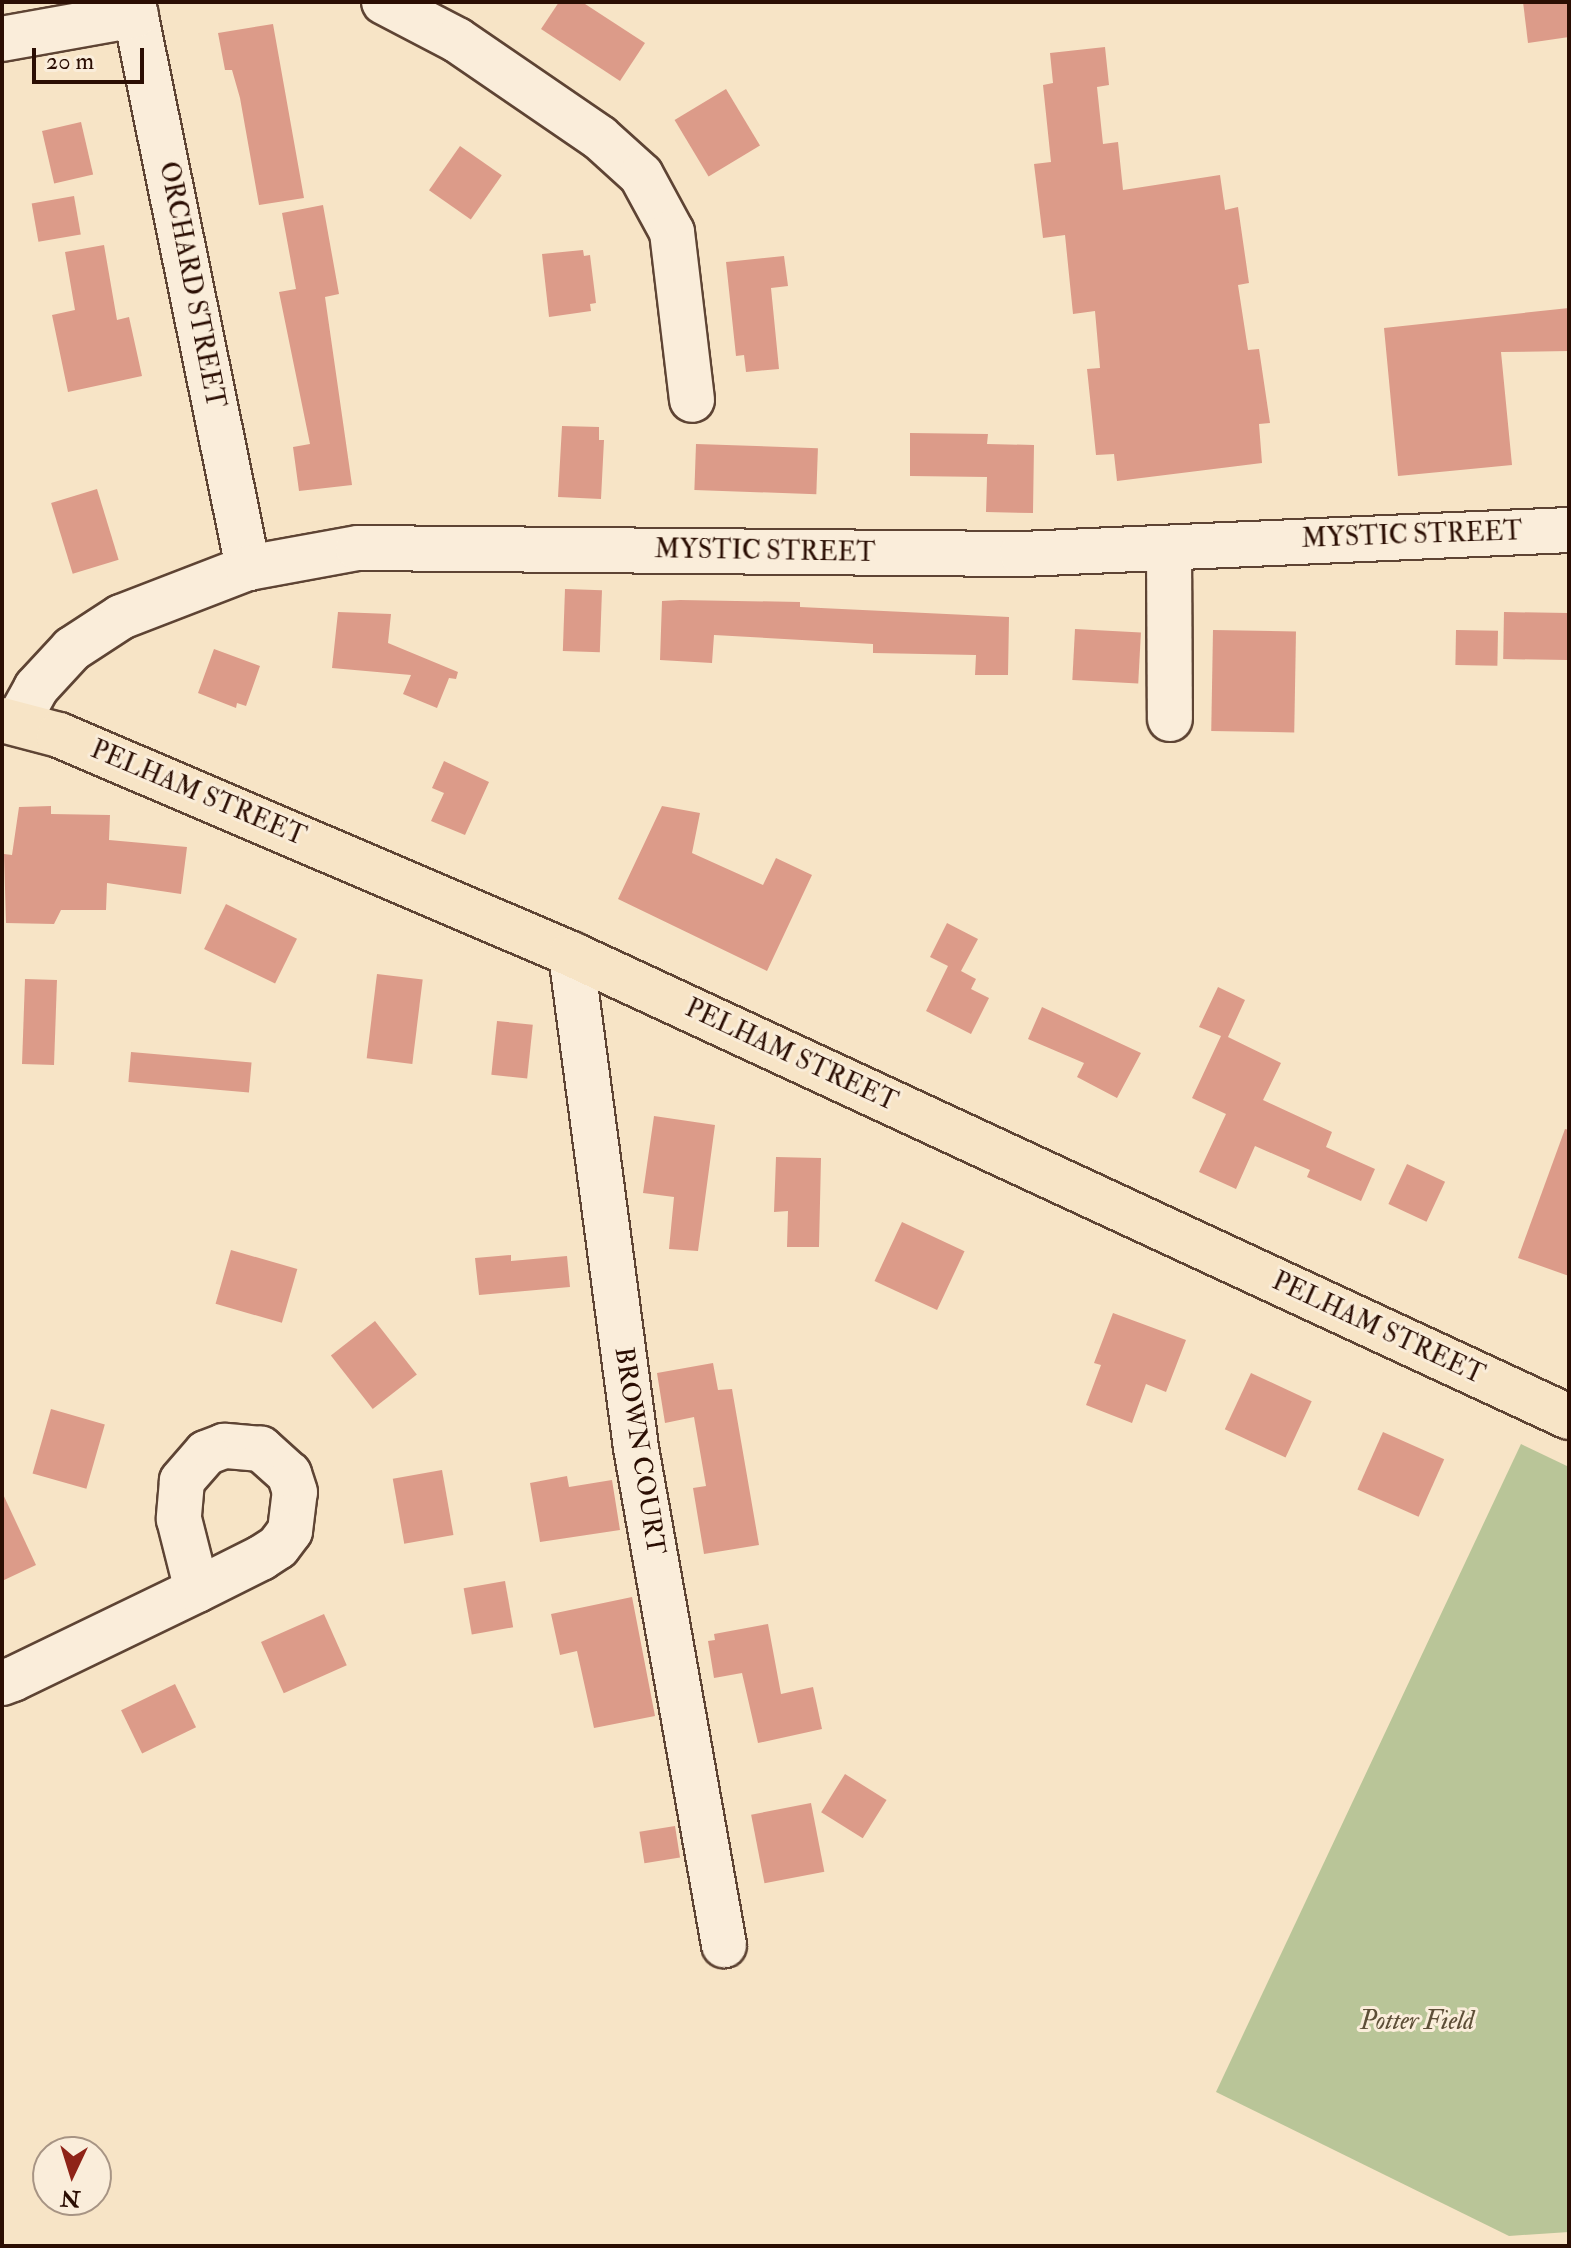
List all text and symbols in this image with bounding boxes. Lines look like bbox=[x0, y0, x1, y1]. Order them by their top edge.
scale bar bbox=[36, 32, 148, 82]
text: 20 m bbox=[46, 46, 94, 77]
street label: ORCHARD STREET bbox=[152, 159, 230, 411]
street label: MYSTIC STREET bbox=[1301, 517, 1523, 555]
street label: MYSTIC STREET bbox=[654, 534, 876, 570]
street label: PELHAM STREET bbox=[86, 735, 310, 853]
street label: PELHAM STREET bbox=[680, 993, 902, 1119]
street label: PELHAM STREET bbox=[1267, 1266, 1489, 1392]
street label: BROWN COURT bbox=[607, 1345, 671, 1557]
park label: Potter Field bbox=[1360, 2006, 1474, 2038]
north arrow bbox=[32, 2136, 112, 2216]
text: N bbox=[60, 2183, 81, 2213]

